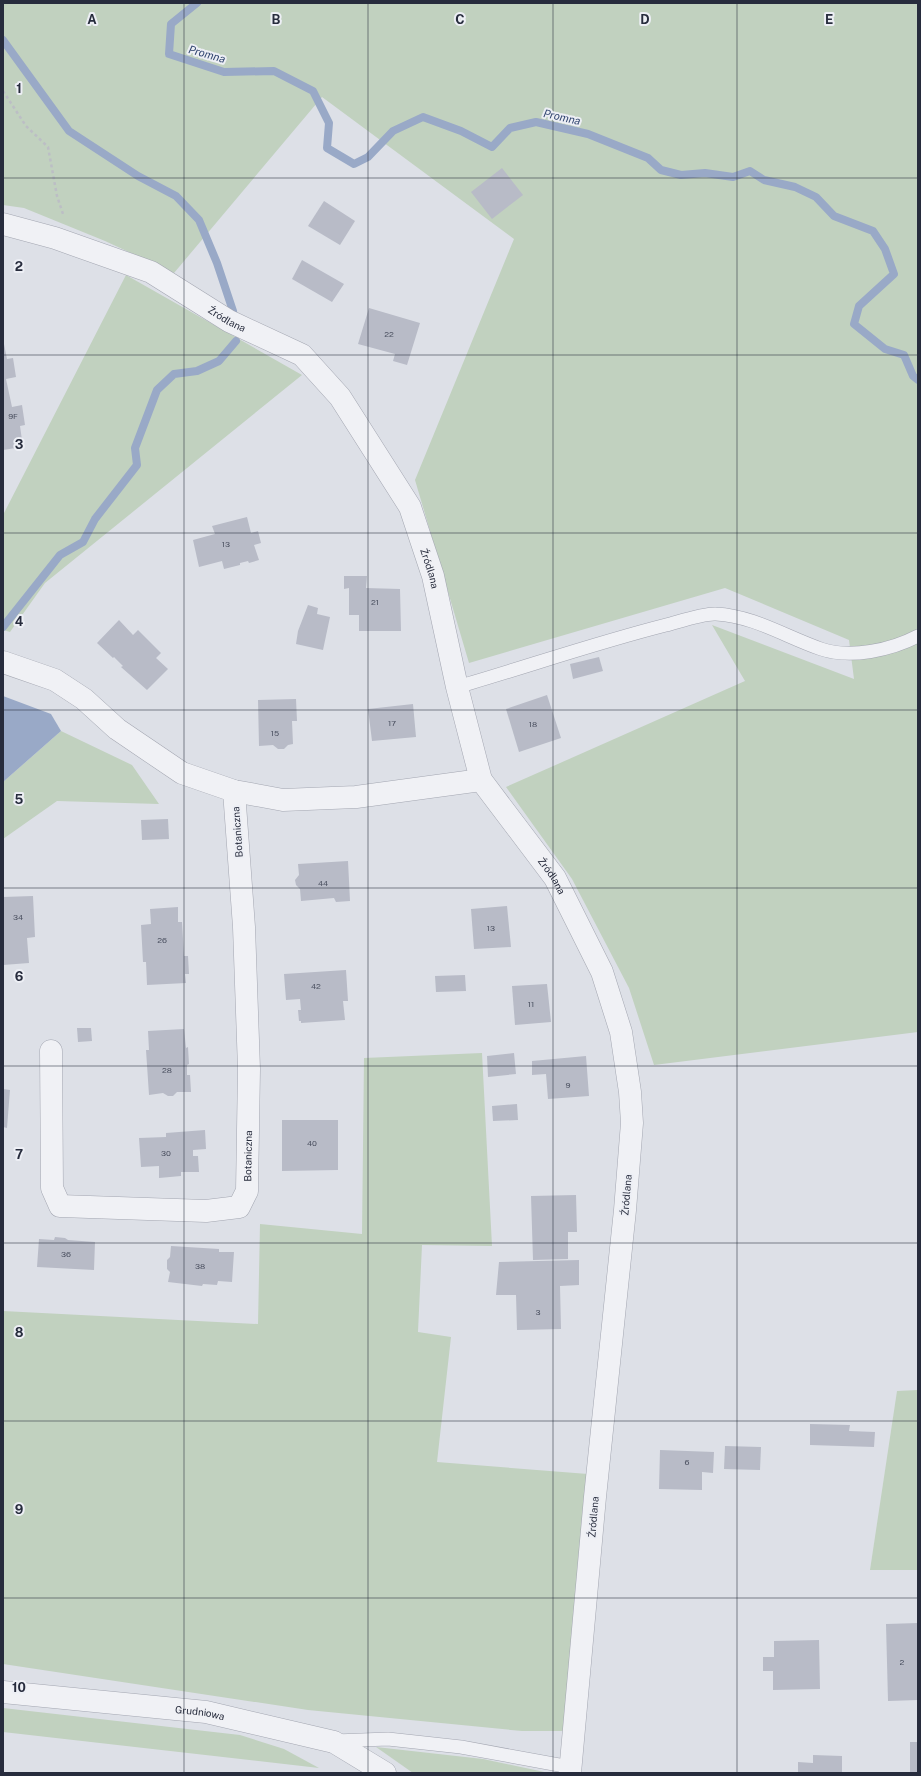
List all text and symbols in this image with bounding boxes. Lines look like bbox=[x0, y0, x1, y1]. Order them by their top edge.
text: A bbox=[87, 12, 97, 27]
text: B bbox=[272, 12, 281, 27]
text: C bbox=[455, 12, 465, 27]
text: D bbox=[640, 12, 650, 27]
text: E bbox=[825, 12, 833, 27]
water label: Promna bbox=[187, 43, 227, 65]
text: 1 bbox=[16, 81, 22, 96]
water label: Promna bbox=[542, 107, 582, 127]
text: 2 bbox=[15, 259, 23, 274]
street label: Źródlana bbox=[206, 303, 248, 334]
house number: 22 bbox=[384, 329, 394, 339]
house number: 9F bbox=[8, 411, 18, 421]
text: 3 bbox=[15, 437, 24, 452]
house number: 13 bbox=[222, 539, 230, 549]
street label: Źródlana bbox=[418, 547, 442, 590]
house number: 21 bbox=[371, 597, 379, 607]
text: 4 bbox=[15, 614, 24, 629]
house number: 17 bbox=[388, 718, 396, 728]
house number: 18 bbox=[529, 719, 537, 729]
house number: 15 bbox=[271, 728, 279, 738]
text: 5 bbox=[15, 792, 24, 807]
street label: Botaniczna bbox=[229, 806, 245, 858]
street label: Źródlana bbox=[536, 855, 568, 896]
house number: 44 bbox=[318, 878, 328, 888]
house number: 34 bbox=[13, 912, 23, 922]
house number: 13 bbox=[487, 923, 495, 933]
house number: 26 bbox=[157, 935, 167, 945]
text: 6 bbox=[15, 969, 24, 984]
house number: 42 bbox=[311, 981, 321, 991]
house number: 11 bbox=[528, 999, 534, 1009]
house number: 28 bbox=[162, 1065, 172, 1075]
house number: 9 bbox=[566, 1080, 571, 1090]
street label: Botaniczna bbox=[241, 1130, 254, 1182]
house number: 40 bbox=[307, 1138, 317, 1148]
text: 7 bbox=[15, 1147, 23, 1162]
house number: 30 bbox=[161, 1148, 171, 1158]
street label: Źródlana bbox=[618, 1174, 634, 1216]
house number: 36 bbox=[61, 1249, 71, 1259]
house number: 38 bbox=[195, 1261, 205, 1271]
house number: 3 bbox=[535, 1307, 541, 1317]
text: 8 bbox=[15, 1325, 24, 1340]
house number: 6 bbox=[685, 1457, 690, 1467]
street label: Źródlana bbox=[585, 1496, 601, 1538]
text: 9 bbox=[15, 1502, 23, 1517]
house number: 2 bbox=[900, 1657, 905, 1667]
text: 10 bbox=[12, 1680, 26, 1695]
street label: Grudniowa bbox=[174, 1703, 226, 1722]

